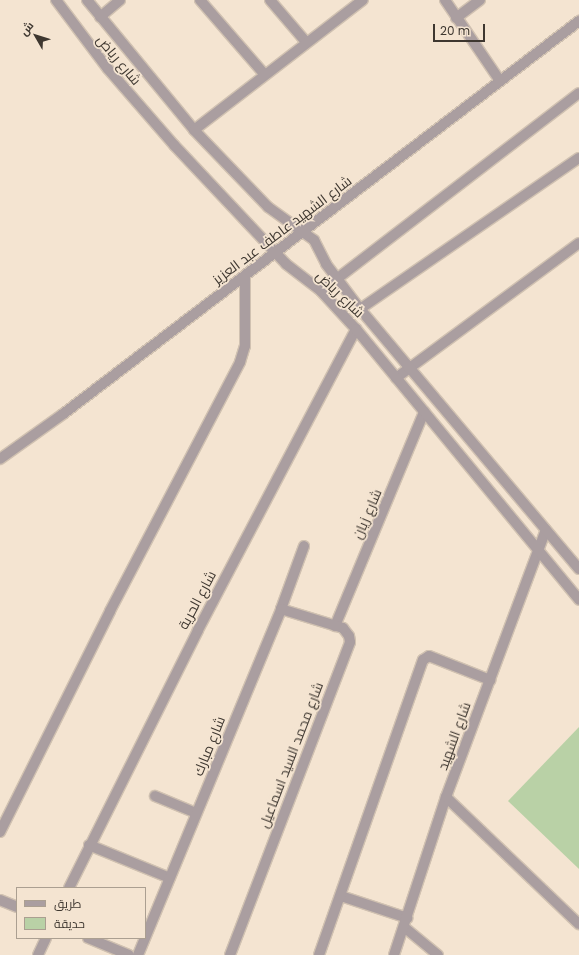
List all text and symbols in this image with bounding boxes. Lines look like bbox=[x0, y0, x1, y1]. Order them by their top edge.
north arrow bbox=[16, 16, 56, 56]
scale bar bbox=[435, 16, 487, 42]
text: ش bbox=[16, 18, 37, 39]
text: 20 m bbox=[440, 22, 470, 39]
street label: شارع رياض bbox=[93, 32, 145, 88]
street label: شارع الشهيد عاطف عبد العزيز bbox=[209, 172, 355, 288]
street label: شارع رياض bbox=[313, 267, 367, 321]
street label: شارع زيان bbox=[349, 486, 385, 542]
street label: شارع الحرية bbox=[175, 568, 219, 632]
street label: شارع محمد السيد اسماعيل bbox=[255, 680, 327, 830]
street label: شارع الشهيد bbox=[434, 700, 474, 772]
street label: شارع مبارك bbox=[189, 714, 229, 778]
legend bbox=[16, 887, 146, 939]
text: طريق bbox=[54, 895, 81, 912]
text: حديقة bbox=[54, 915, 85, 932]

